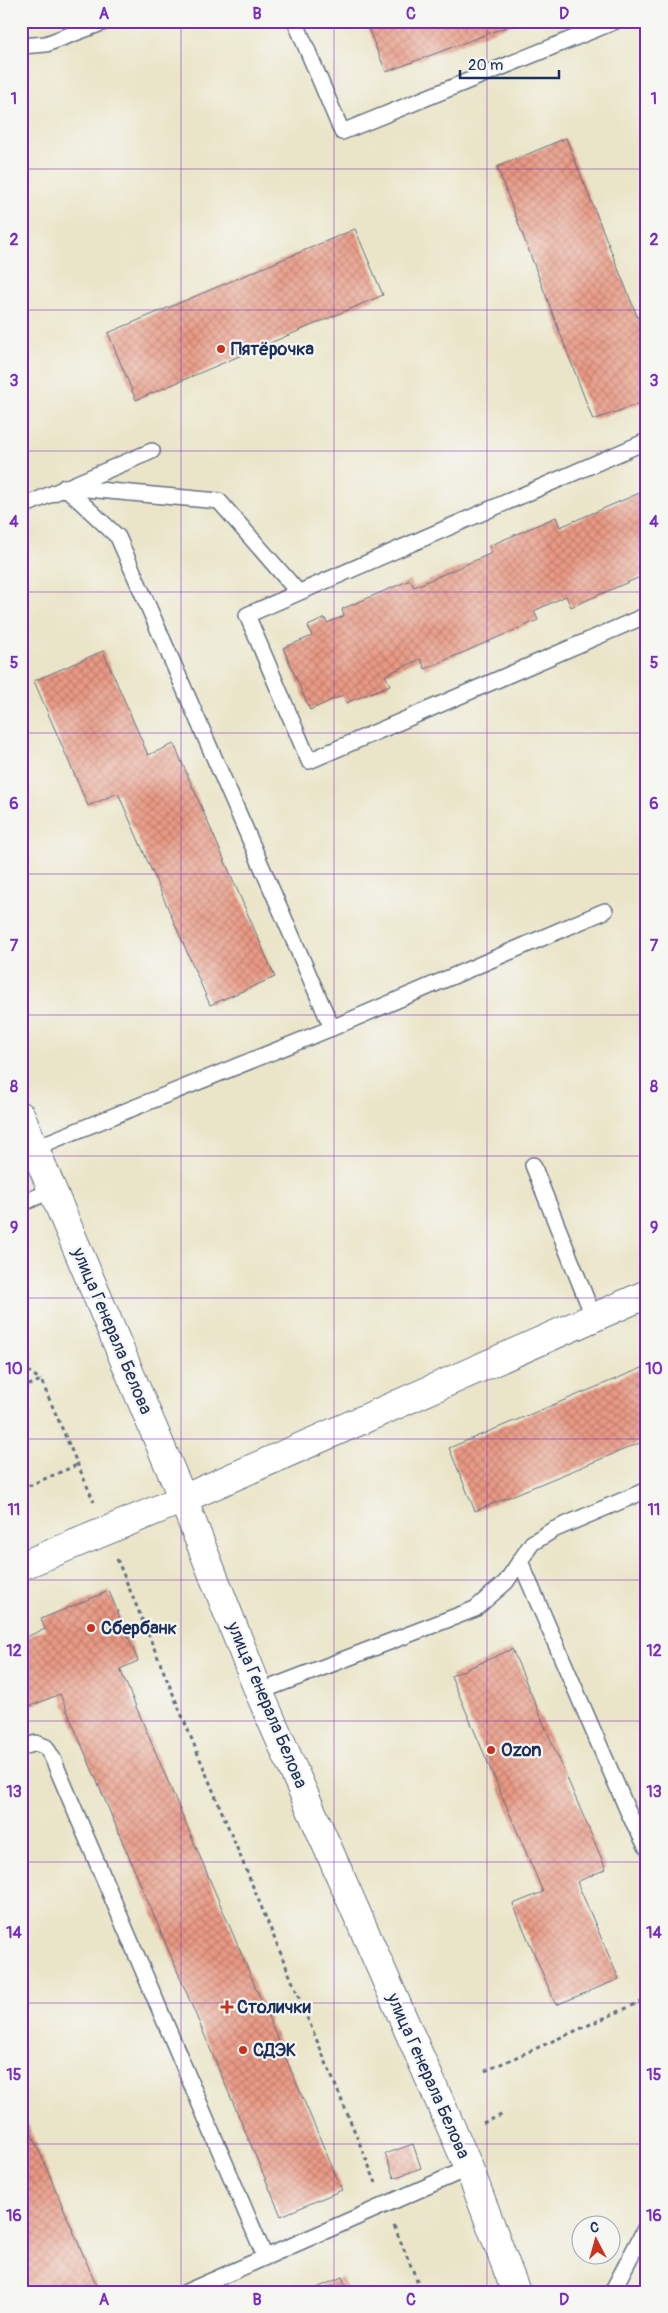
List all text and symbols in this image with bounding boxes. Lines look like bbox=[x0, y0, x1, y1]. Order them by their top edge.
text: A bbox=[99, 4, 110, 24]
text: B bbox=[252, 4, 262, 24]
text: C bbox=[406, 4, 416, 24]
text: D bbox=[559, 4, 569, 24]
scale bar bbox=[460, 48, 559, 80]
text: 20 m bbox=[468, 56, 503, 75]
text: 1 bbox=[11, 89, 17, 109]
text: 1 bbox=[651, 89, 657, 109]
text: 2 bbox=[10, 230, 19, 250]
text: 2 bbox=[650, 230, 659, 250]
place label: Пятёрочка bbox=[231, 338, 315, 361]
marker: Пятёрочка bbox=[215, 343, 227, 355]
text: 3 bbox=[10, 371, 19, 391]
text: 3 bbox=[650, 371, 659, 391]
text: 4 bbox=[9, 512, 19, 532]
text: 4 bbox=[649, 512, 659, 532]
text: 5 bbox=[10, 653, 19, 673]
text: 5 bbox=[650, 653, 659, 673]
text: 6 bbox=[9, 794, 19, 814]
text: 6 bbox=[649, 794, 659, 814]
text: 7 bbox=[10, 936, 19, 956]
text: 7 bbox=[650, 936, 659, 956]
text: 8 bbox=[10, 1077, 18, 1097]
text: 8 bbox=[650, 1077, 658, 1097]
text: 9 bbox=[10, 1218, 18, 1238]
text: 9 bbox=[650, 1218, 658, 1238]
street label: улица Генерала Белова bbox=[66, 1243, 158, 1418]
text: 10 bbox=[5, 1359, 23, 1379]
text: 10 bbox=[645, 1359, 663, 1379]
text: 11 bbox=[8, 1500, 20, 1520]
text: 11 bbox=[648, 1500, 660, 1520]
place label: Сбербанк bbox=[101, 1617, 177, 1640]
street label: улица Генерала Белова bbox=[221, 1617, 313, 1792]
marker: Сбербанк bbox=[85, 1622, 97, 1634]
text: 12 bbox=[6, 1641, 22, 1661]
text: 12 bbox=[646, 1641, 662, 1661]
place label: Ozon bbox=[501, 1739, 541, 1762]
marker: Ozon bbox=[485, 1744, 497, 1756]
text: 13 bbox=[6, 1782, 22, 1802]
text: 13 bbox=[646, 1782, 662, 1802]
text: 14 bbox=[6, 1923, 22, 1943]
text: 14 bbox=[646, 1923, 662, 1943]
street label: улица Генерала Белова bbox=[381, 1989, 475, 2162]
place label: Столички bbox=[237, 1996, 311, 2019]
marker: Столички bbox=[221, 2001, 233, 2013]
place label: СДЭК bbox=[253, 2039, 296, 2062]
marker: СДЭК bbox=[237, 2044, 249, 2056]
text: 15 bbox=[7, 2065, 22, 2085]
text: 15 bbox=[647, 2065, 662, 2085]
text: 16 bbox=[6, 2206, 22, 2226]
text: 16 bbox=[646, 2206, 662, 2226]
north arrow bbox=[570, 2216, 620, 2266]
text: С bbox=[590, 2219, 600, 2236]
text: A bbox=[99, 2290, 110, 2310]
text: B bbox=[252, 2290, 262, 2310]
text: C bbox=[406, 2290, 416, 2310]
text: D bbox=[559, 2290, 569, 2310]

